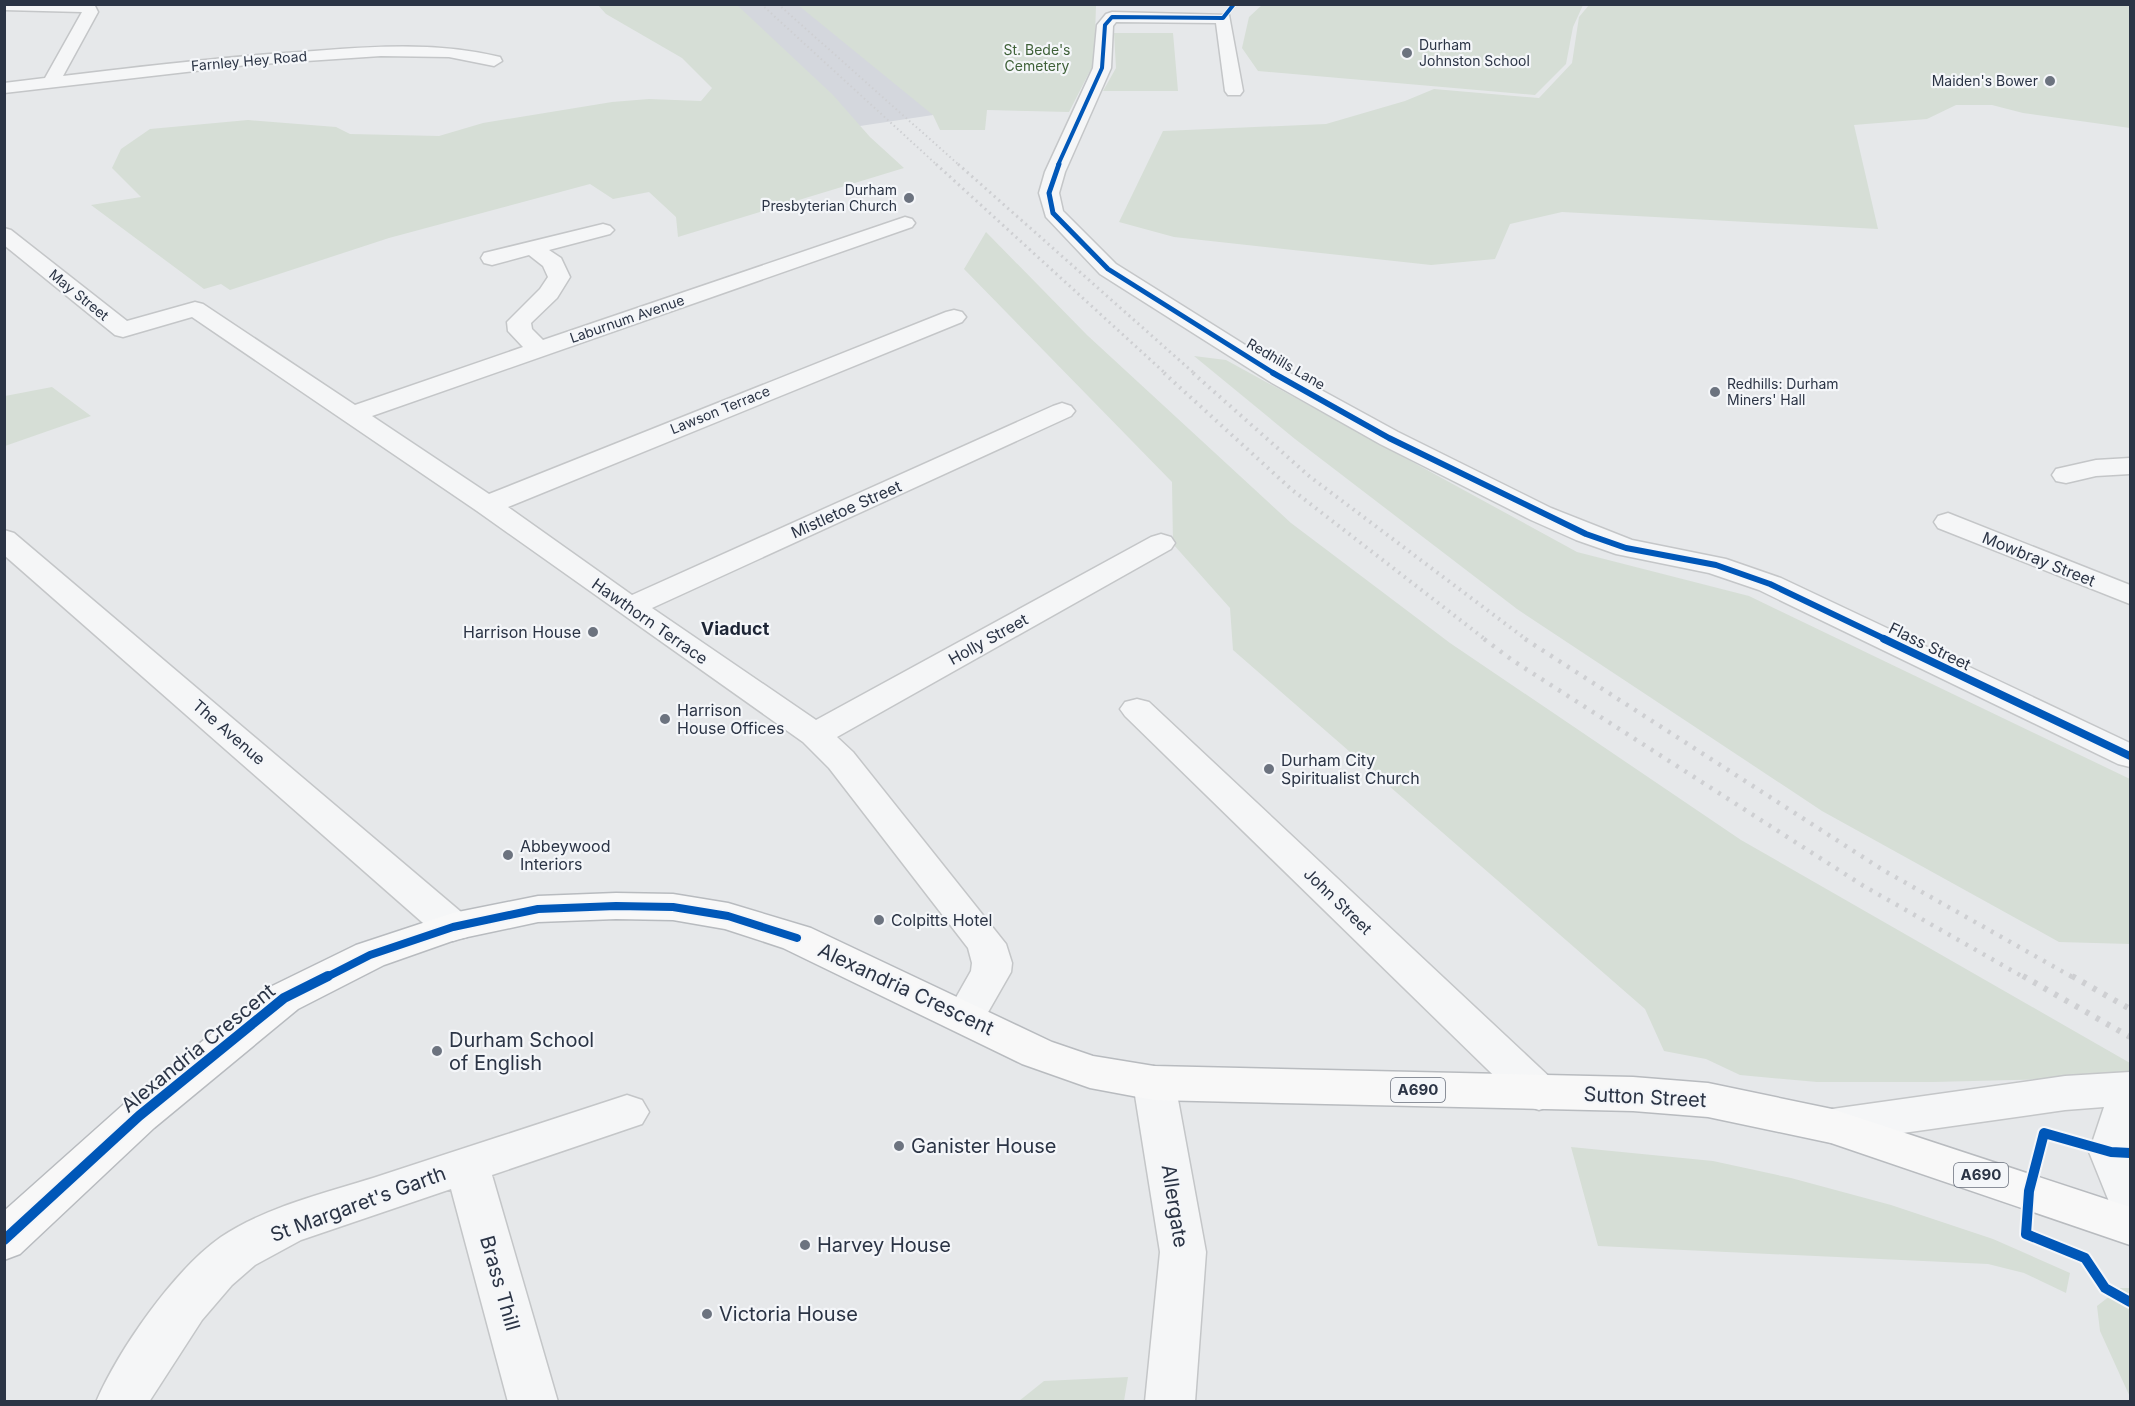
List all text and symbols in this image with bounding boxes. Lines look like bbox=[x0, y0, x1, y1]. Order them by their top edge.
place label: Durham Johnston School bbox=[1419, 36, 1530, 69]
park label: St. Bede's Cemetery bbox=[1004, 41, 1070, 74]
marker: Durham Johnston School bbox=[1400, 46, 1414, 60]
street label: Farnley Hey Road bbox=[190, 47, 308, 74]
place label: Maiden's Bower bbox=[1932, 72, 2038, 89]
marker: Maiden's Bower bbox=[2043, 74, 2057, 88]
place label: Durham Presbyterian Church bbox=[761, 181, 897, 214]
marker: Durham Presbyterian Church bbox=[902, 191, 916, 205]
street label: May Street bbox=[46, 265, 113, 324]
street label: Laburnum Avenue bbox=[567, 291, 686, 346]
street label: Redhills Lane bbox=[1244, 334, 1328, 393]
place label: Redhills: Durham Miners' Hall bbox=[1727, 375, 1839, 408]
street label: Lawson Terrace bbox=[667, 382, 772, 437]
marker: Redhills: Durham Miners' Hall bbox=[1708, 385, 1722, 399]
street label: Mistletoe Street bbox=[788, 476, 904, 542]
street label: Mowbray Street bbox=[1980, 527, 2098, 591]
street label: Hawthorn Terrace bbox=[588, 574, 712, 668]
street label: Holly Street bbox=[945, 609, 1031, 669]
district label: Viaduct bbox=[701, 618, 770, 639]
street label: Flass Street bbox=[1886, 618, 1974, 674]
place label: Harrison House bbox=[463, 622, 581, 642]
marker: Harrison House bbox=[586, 625, 600, 639]
street label: The Avenue bbox=[189, 695, 269, 769]
place label: Harrison House Offices bbox=[677, 700, 784, 738]
marker: Harrison House Offices bbox=[658, 712, 672, 726]
place label: Durham City Spiritualist Church bbox=[1281, 750, 1420, 788]
marker: Durham City Spiritualist Church bbox=[1262, 762, 1276, 776]
place label: Abbeywood Interiors bbox=[520, 836, 610, 874]
marker: Abbeywood Interiors bbox=[501, 848, 515, 862]
street label: John Street bbox=[1300, 863, 1376, 939]
place label: Colpitts Hotel bbox=[891, 910, 992, 930]
marker: Colpitts Hotel bbox=[872, 913, 886, 927]
street label: Alexandria Crescent bbox=[814, 938, 998, 1040]
street label: Alexandria Crescent bbox=[116, 978, 280, 1117]
place label: Durham School of English bbox=[449, 1028, 594, 1075]
marker: Durham School of English bbox=[430, 1044, 444, 1058]
road number: A690 bbox=[1391, 1078, 1445, 1102]
street label: Sutton Street bbox=[1583, 1082, 1707, 1112]
place label: Ganister House bbox=[911, 1134, 1056, 1158]
marker: Ganister House bbox=[892, 1139, 906, 1153]
street label: St Margaret's Garth bbox=[267, 1161, 449, 1247]
street label: Allergate bbox=[1157, 1163, 1193, 1249]
road number: A690 bbox=[1954, 1163, 2008, 1187]
street label: Brass Thill bbox=[475, 1233, 525, 1333]
place label: Harvey House bbox=[817, 1233, 951, 1257]
marker: Harvey House bbox=[798, 1238, 812, 1252]
place label: Victoria House bbox=[719, 1302, 858, 1326]
marker: Victoria House bbox=[700, 1307, 714, 1321]

